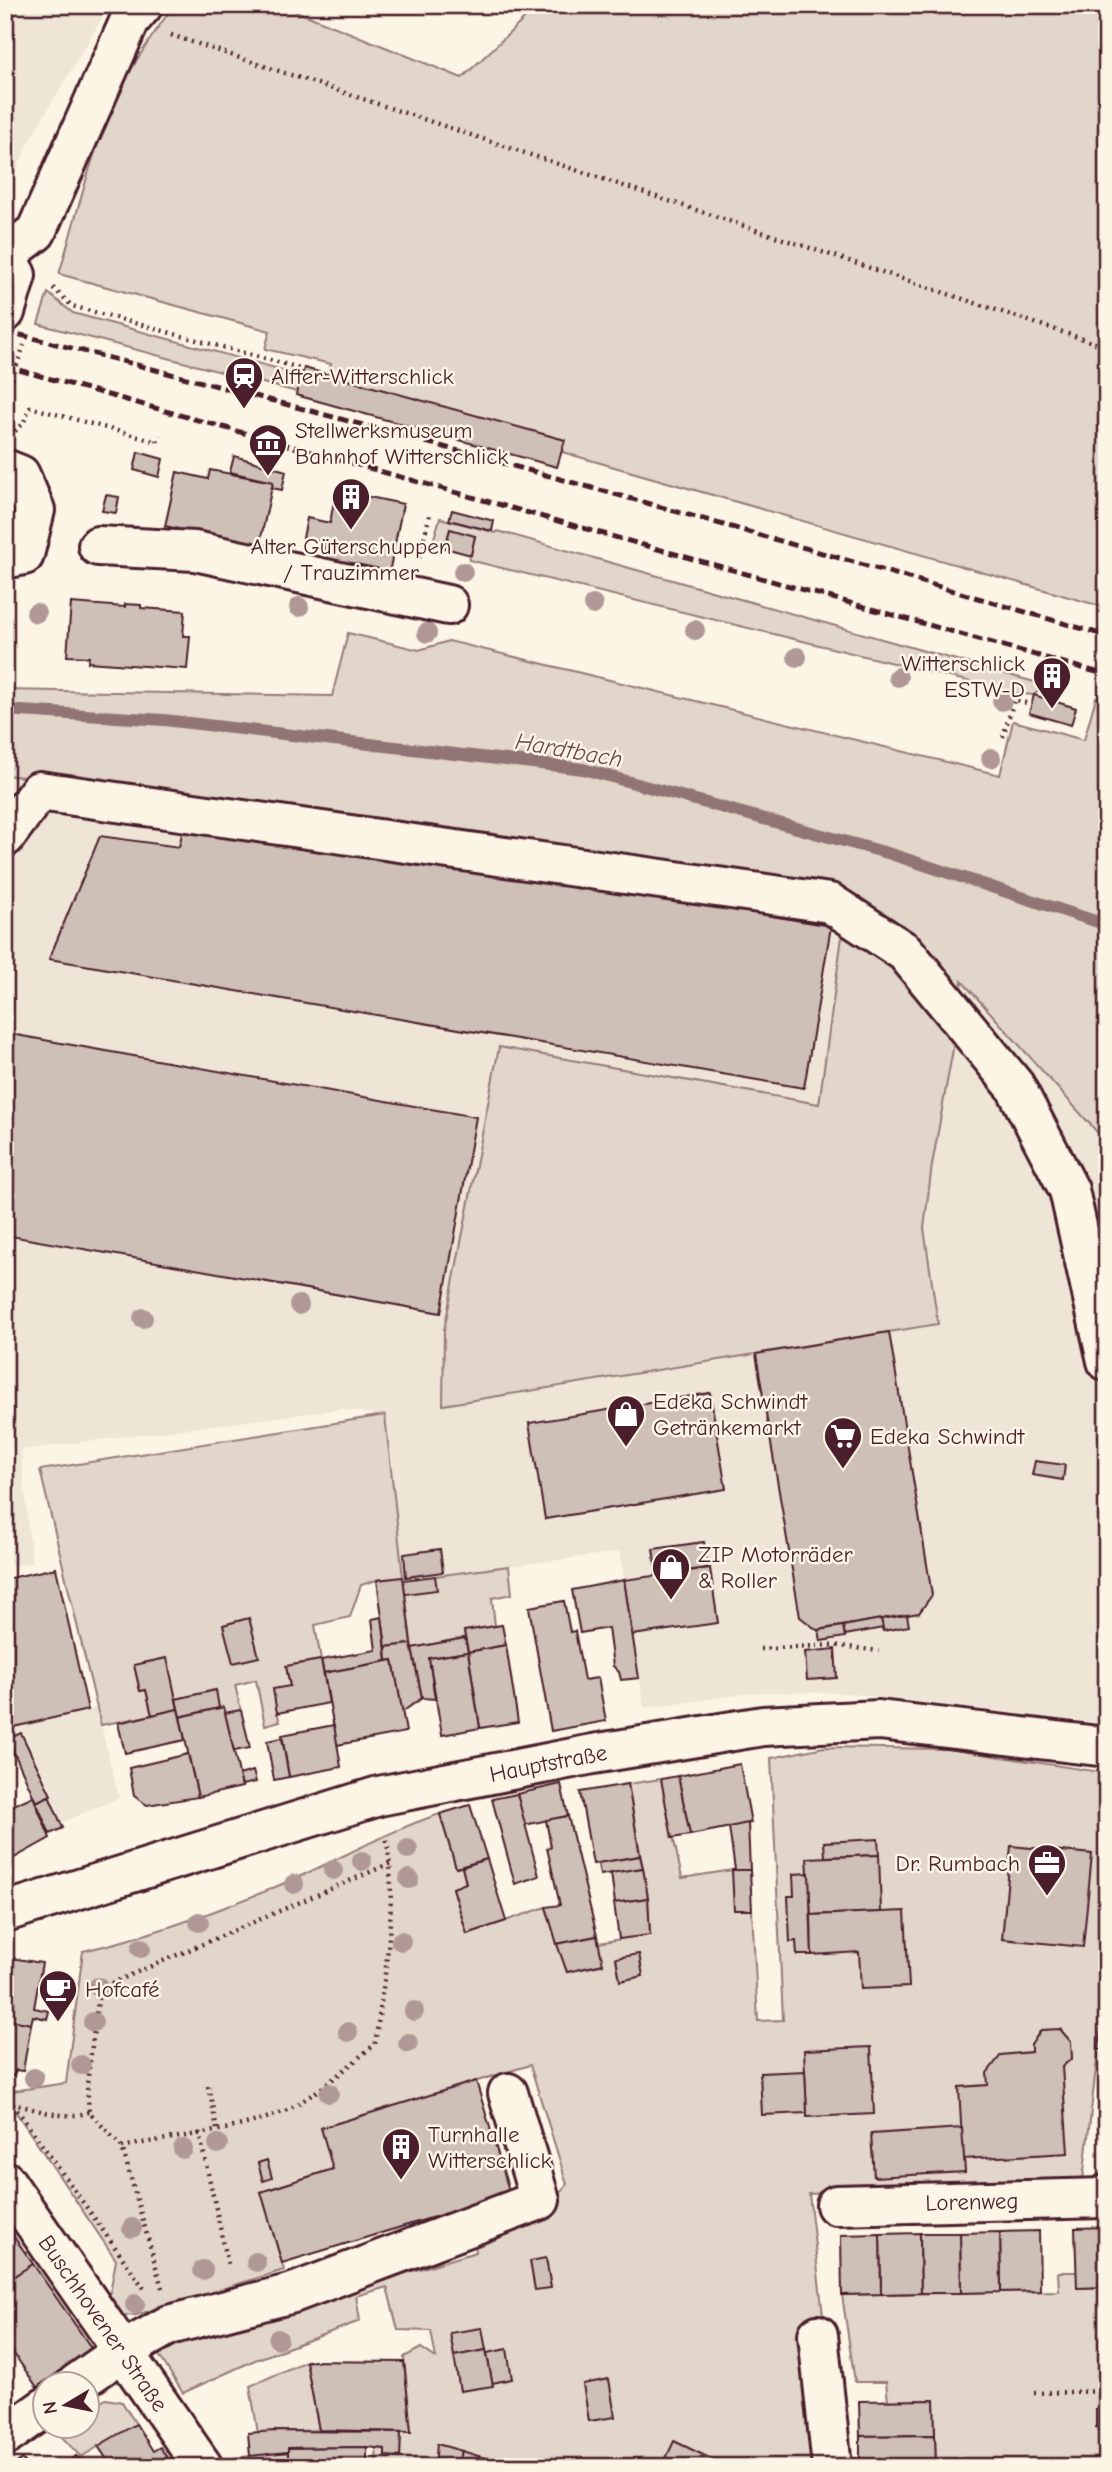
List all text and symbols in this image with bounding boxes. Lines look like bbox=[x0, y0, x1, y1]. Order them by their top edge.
station icon: Alfter-Witterschlick bbox=[223, 355, 265, 410]
place label: Alfter-Witterschlick bbox=[271, 363, 454, 390]
place label: Stellwerksmuseum Bahnhof Witterschlick bbox=[295, 417, 508, 470]
museum icon: Stellwerksmuseum Bahnhof Witterschlick bbox=[247, 422, 289, 477]
building icon: Alter Güterschuppen / Trauzimmer bbox=[330, 476, 372, 531]
place label: Alter Güterschuppen / Trauzimmer bbox=[251, 533, 451, 586]
place label: Witterschlick ESTW-D bbox=[901, 650, 1025, 703]
building icon: Witterschlick ESTW-D bbox=[1031, 655, 1073, 710]
water label: Hardtbach bbox=[513, 727, 625, 773]
place label: Edeka Schwindt Getränkemarkt bbox=[653, 1388, 809, 1441]
shop icon: Edeka Schwindt Getränkemarkt bbox=[605, 1393, 647, 1448]
supermarket icon: Edeka Schwindt bbox=[822, 1415, 864, 1470]
place label: Edeka Schwindt bbox=[870, 1423, 1026, 1450]
place label: ZIP Motorräder & Roller bbox=[698, 1541, 853, 1594]
shop icon: ZIP Motorräder & Roller bbox=[650, 1546, 692, 1601]
street label: Hauptstraße bbox=[487, 1738, 609, 1788]
office icon: Dr. Rumbach bbox=[1026, 1842, 1068, 1897]
place label: Dr. Rumbach bbox=[895, 1850, 1020, 1877]
cafe icon: Hofcafé bbox=[37, 1968, 79, 2023]
place label: Hofcafé bbox=[85, 1976, 159, 2003]
place label: Turnhalle Witterschlick bbox=[428, 2121, 552, 2174]
building icon: Turnhalle Witterschlick bbox=[380, 2126, 422, 2181]
street label: Lorenweg bbox=[925, 2187, 1019, 2216]
street label: Buschhovener Straße bbox=[33, 2230, 174, 2417]
north arrow bbox=[32, 2370, 102, 2440]
text: N bbox=[38, 2400, 62, 2416]

